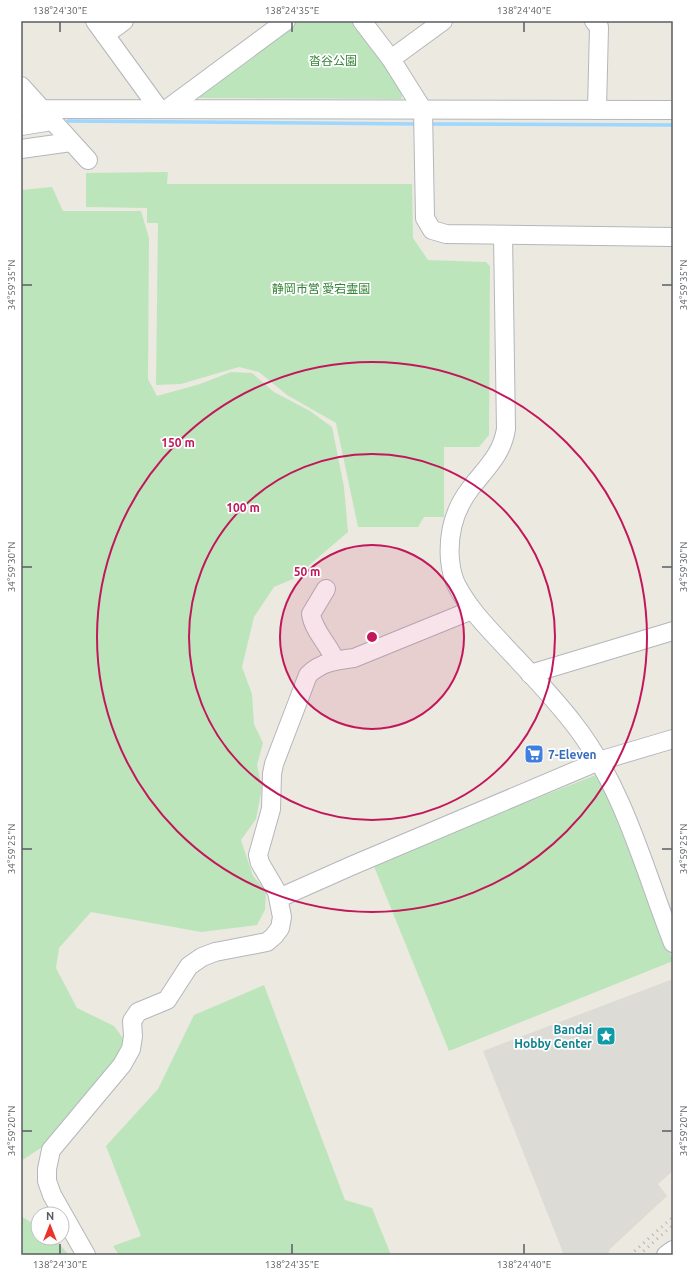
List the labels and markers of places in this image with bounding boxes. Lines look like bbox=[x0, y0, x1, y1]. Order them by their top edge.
centre of rings bbox=[365, 630, 379, 644]
supermarket icon: 7-Eleven bbox=[523, 743, 545, 765]
place label: 7-Eleven bbox=[548, 748, 597, 761]
place label: Bandai Hobby Center bbox=[514, 1023, 592, 1050]
place icon: Bandai Hobby Center bbox=[595, 1025, 617, 1047]

